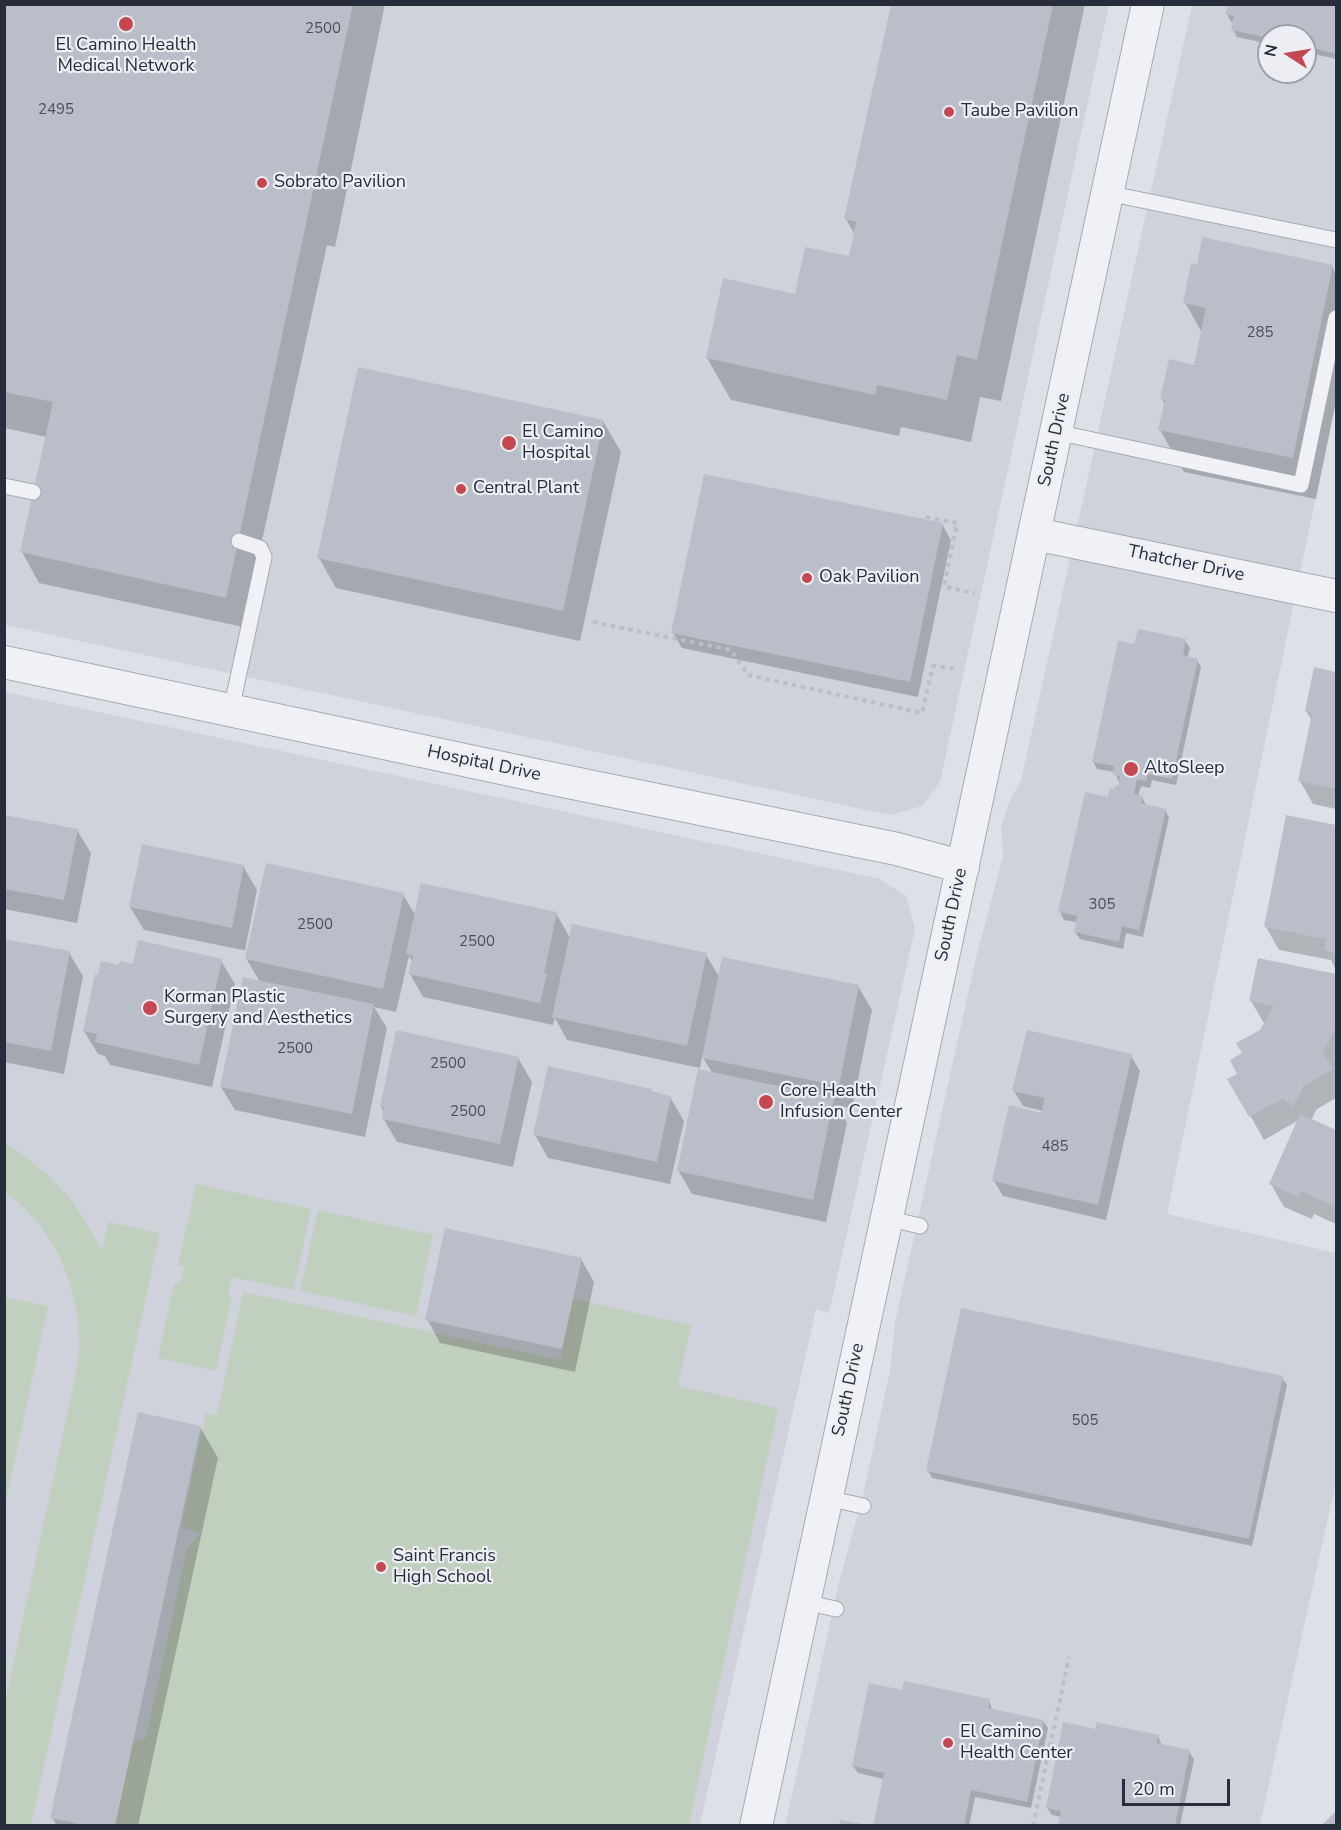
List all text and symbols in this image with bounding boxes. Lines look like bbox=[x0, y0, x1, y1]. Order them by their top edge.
marker: El Camino Health Medical Network bbox=[117, 15, 135, 33]
house number: 2500 bbox=[305, 20, 341, 38]
north arrow bbox=[1257, 24, 1317, 84]
place label: El Camino Health Medical Network bbox=[56, 35, 196, 78]
text: N bbox=[1259, 43, 1283, 59]
house number: 2495 bbox=[38, 101, 74, 119]
place label: Taube Pavilion bbox=[961, 101, 1078, 123]
marker: Taube Pavilion bbox=[942, 105, 956, 119]
place label: Sobrato Pavilion bbox=[274, 172, 406, 194]
marker: Sobrato Pavilion bbox=[255, 176, 269, 190]
house number: 285 bbox=[1247, 324, 1273, 342]
street label: South Drive bbox=[1035, 391, 1075, 489]
place label: El Camino Hospital bbox=[522, 422, 604, 464]
marker: El Camino Hospital bbox=[500, 434, 518, 452]
place label: Central Plant bbox=[473, 478, 579, 500]
marker: Central Plant bbox=[454, 482, 468, 496]
street label: Thatcher Drive bbox=[1126, 541, 1246, 587]
place label: Oak Pavilion bbox=[819, 567, 920, 589]
marker: Oak Pavilion bbox=[800, 571, 814, 585]
street label: Hospital Drive bbox=[425, 741, 543, 787]
place label: AltoSleep bbox=[1144, 758, 1224, 780]
marker: AltoSleep bbox=[1122, 760, 1140, 778]
street label: South Drive bbox=[932, 866, 972, 964]
house number: 305 bbox=[1089, 896, 1115, 914]
house number: 2500 bbox=[297, 916, 333, 934]
house number: 2500 bbox=[459, 933, 495, 951]
place label: Korman Plastic Surgery and Aesthetics bbox=[164, 987, 352, 1030]
marker: Korman Plastic Surgery and Aesthetics bbox=[141, 999, 159, 1017]
house number: 2500 bbox=[277, 1040, 313, 1058]
house number: 2500 bbox=[430, 1055, 466, 1073]
place label: Core Health Infusion Center bbox=[780, 1081, 902, 1124]
marker: Core Health Infusion Center bbox=[757, 1093, 775, 1111]
house number: 2500 bbox=[450, 1103, 486, 1121]
house number: 485 bbox=[1042, 1138, 1068, 1156]
street label: South Drive bbox=[829, 1341, 869, 1439]
house number: 505 bbox=[1072, 1412, 1098, 1430]
place label: Saint Francis High School bbox=[393, 1546, 496, 1588]
marker: Saint Francis High School bbox=[374, 1560, 388, 1574]
place label: El Camino Health Center bbox=[960, 1722, 1073, 1764]
marker: El Camino Health Center bbox=[941, 1736, 955, 1750]
scale bar bbox=[1125, 1767, 1233, 1805]
text: 20 m bbox=[1133, 1777, 1175, 1801]

